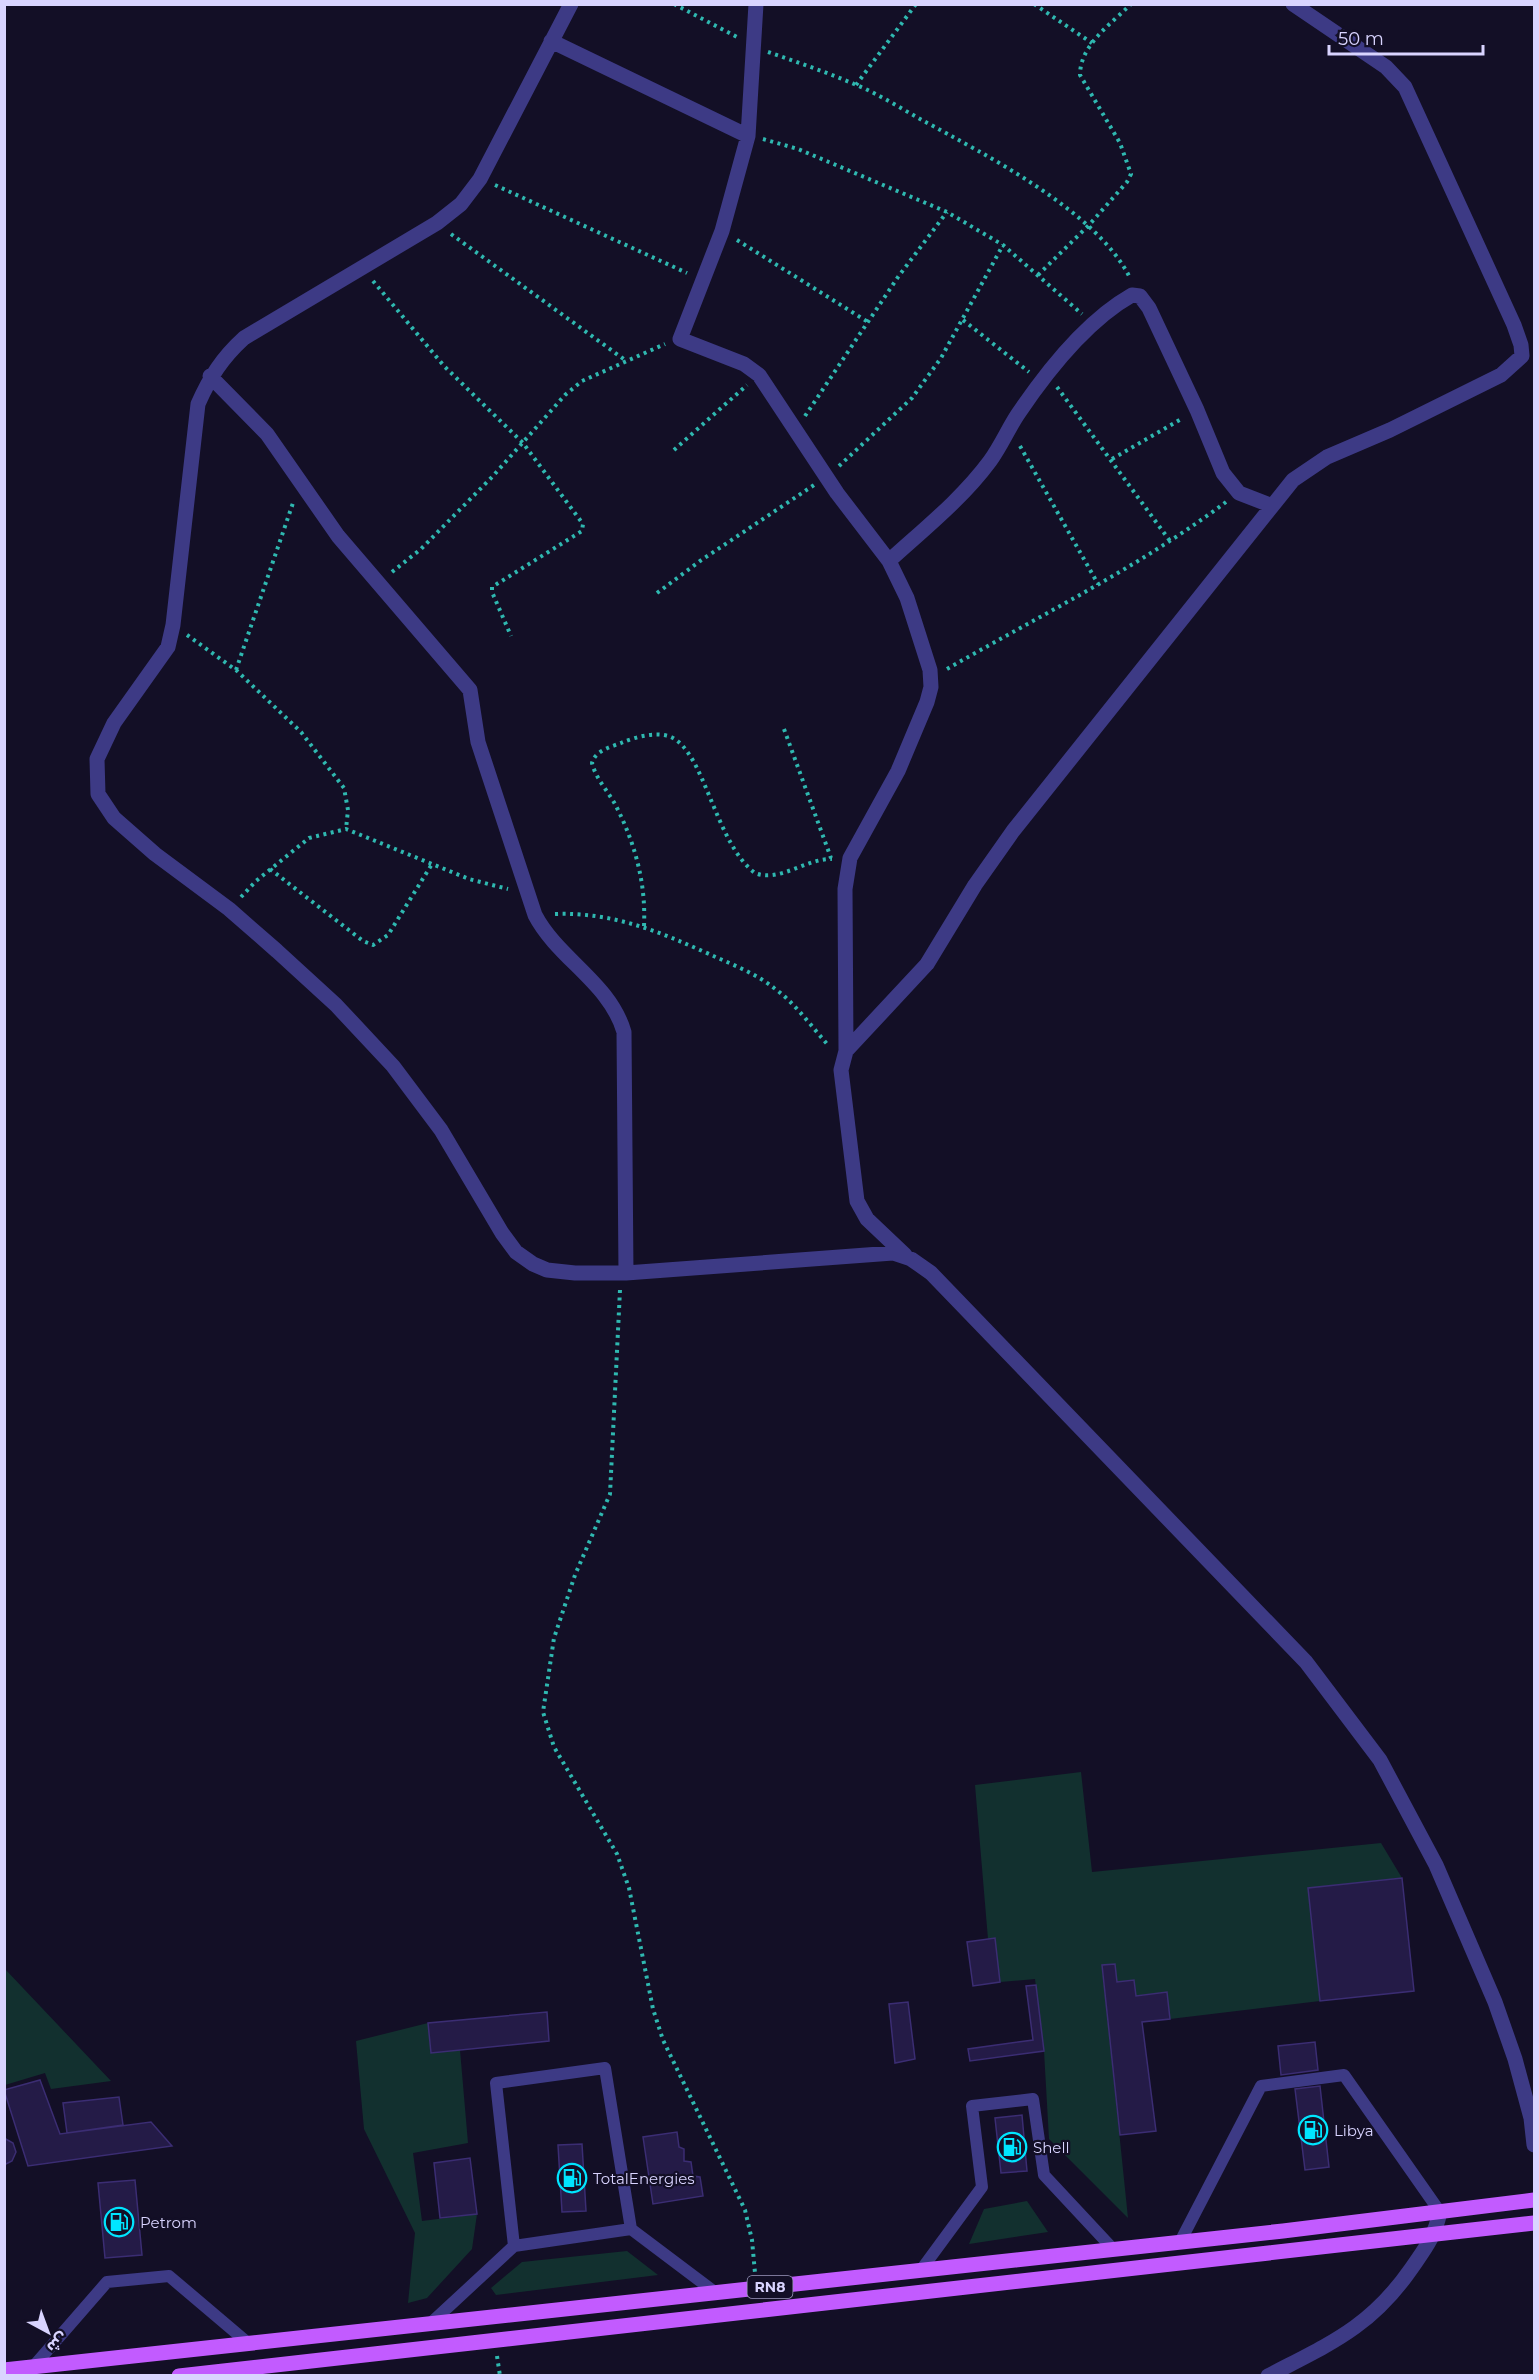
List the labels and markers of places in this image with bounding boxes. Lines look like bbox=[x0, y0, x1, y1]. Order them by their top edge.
fuel station icon: Libya bbox=[1297, 2114, 1329, 2146]
place label: Libya bbox=[1334, 2121, 1374, 2140]
fuel station icon: Shell bbox=[996, 2131, 1028, 2163]
place label: Shell bbox=[1033, 2138, 1070, 2157]
fuel station icon: TotalEnergies bbox=[556, 2162, 588, 2194]
place label: TotalEnergies bbox=[593, 2169, 695, 2188]
fuel station icon: Petrom bbox=[103, 2206, 135, 2238]
place label: Petrom bbox=[140, 2213, 197, 2232]

